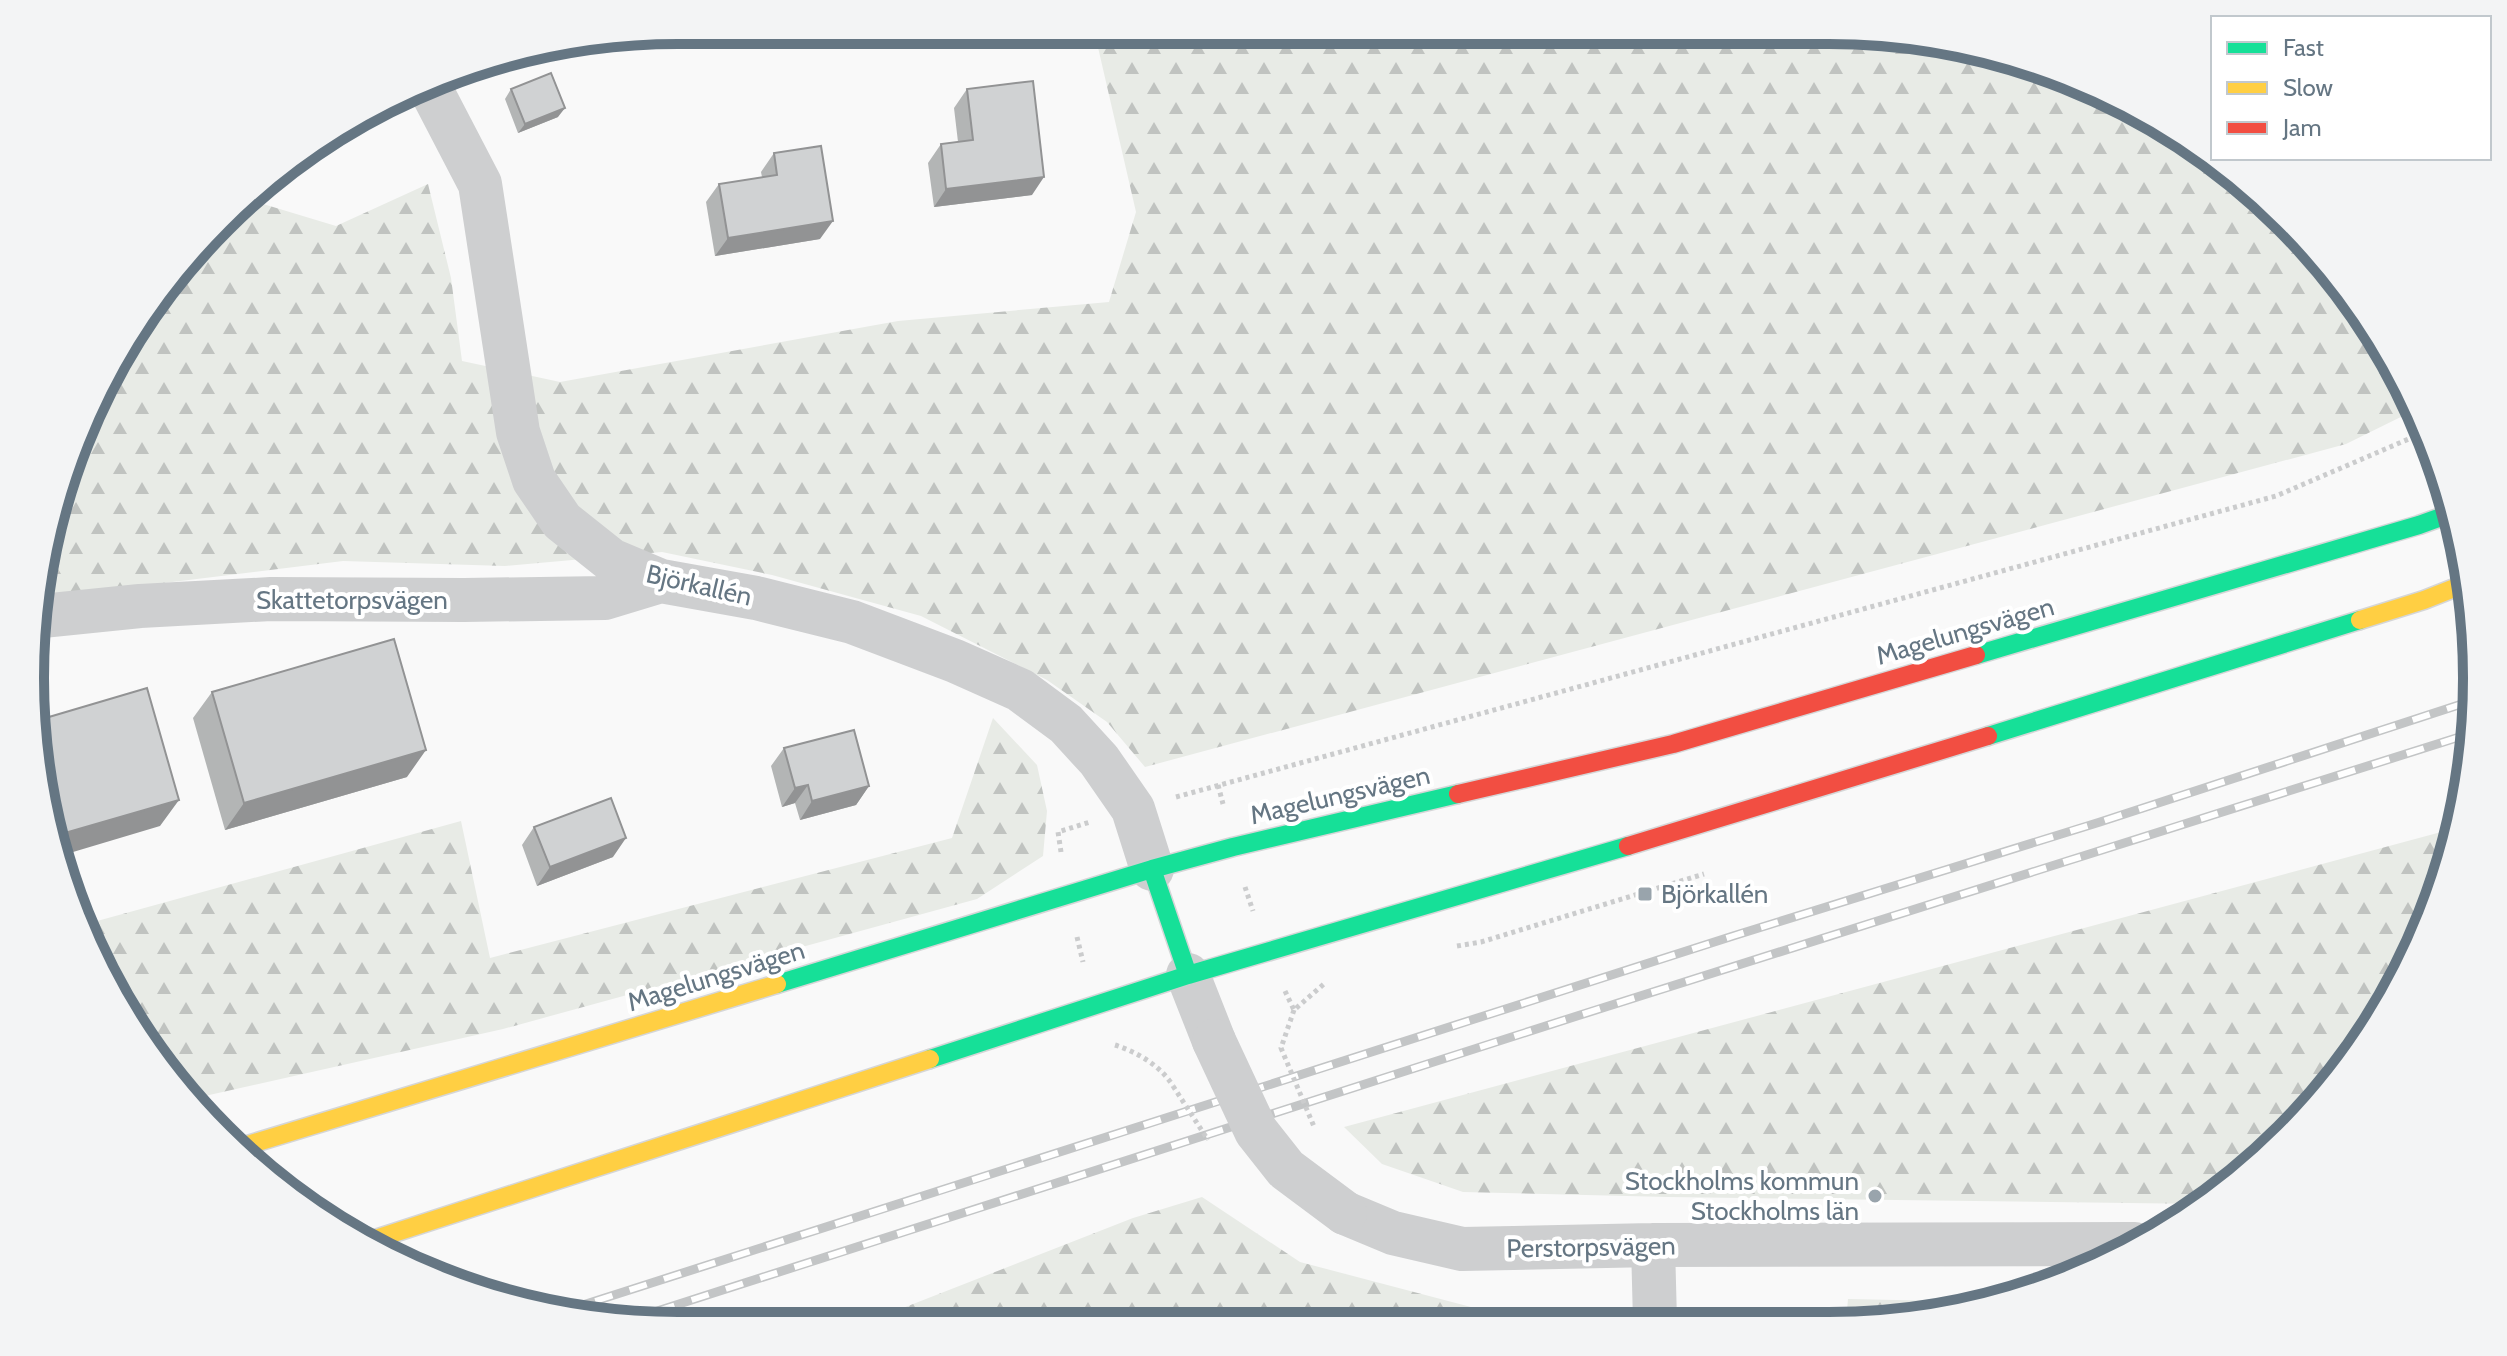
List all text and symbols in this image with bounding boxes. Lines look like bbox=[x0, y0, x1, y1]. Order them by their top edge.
legend bbox=[2211, 16, 2491, 160]
text: Fast bbox=[2283, 33, 2324, 62]
text: Slow bbox=[2283, 73, 2333, 102]
text: Jam bbox=[2282, 113, 2321, 142]
street label: Björkallén bbox=[643, 557, 755, 613]
street label: Skattetorpsvägen bbox=[256, 584, 448, 616]
street label: Magelungsvägen bbox=[1872, 590, 2058, 672]
street label: Magelungsvägen bbox=[1247, 759, 1433, 831]
place label: Björkallén bbox=[1661, 878, 1768, 910]
marker: Björkallén bbox=[1636, 885, 1654, 903]
street label: Magelungsvägen bbox=[624, 934, 808, 1018]
place label: Stockholms kommun Stockholms län bbox=[1625, 1165, 1859, 1227]
marker: Stockholms kommun Stockholms län bbox=[1866, 1187, 1884, 1205]
street label: Perstorpsvägen bbox=[1506, 1230, 1676, 1264]

